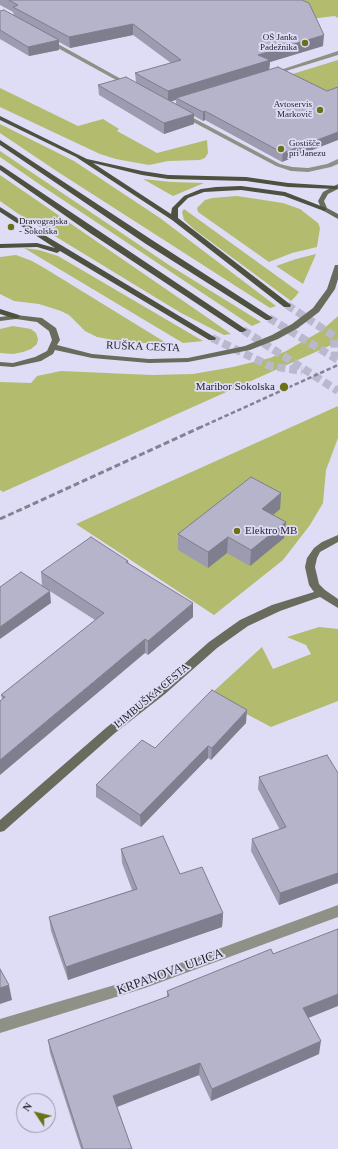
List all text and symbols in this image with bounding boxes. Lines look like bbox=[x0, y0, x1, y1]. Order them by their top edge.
place label: OŠ Janka Padežnika bbox=[260, 33, 297, 54]
marker: OŠ Janka Padežnika bbox=[300, 38, 310, 48]
place label: Avtoservis Markovič bbox=[274, 100, 312, 121]
marker: Avtoservis Markovič bbox=[315, 105, 325, 115]
place label: Gostišče pri Janezu bbox=[289, 139, 326, 160]
marker: Gostišče pri Janezu bbox=[276, 144, 286, 154]
place label: Dravograjska - Sokolska bbox=[19, 217, 67, 238]
marker: Dravograjska - Sokolska bbox=[6, 222, 16, 232]
street label: RUŠKA CESTA bbox=[106, 339, 180, 355]
place label: Maribor Sokolska bbox=[196, 380, 275, 394]
marker: Maribor Sokolska bbox=[278, 381, 290, 393]
place label: Elektro MB bbox=[245, 524, 297, 538]
marker: Elektro MB bbox=[232, 526, 242, 536]
street label: LIMBUŠKA CESTA bbox=[112, 661, 192, 731]
street label: KRPANOVA ULICA bbox=[115, 945, 225, 999]
north arrow bbox=[16, 1093, 56, 1133]
text: N bbox=[20, 1100, 34, 1113]

